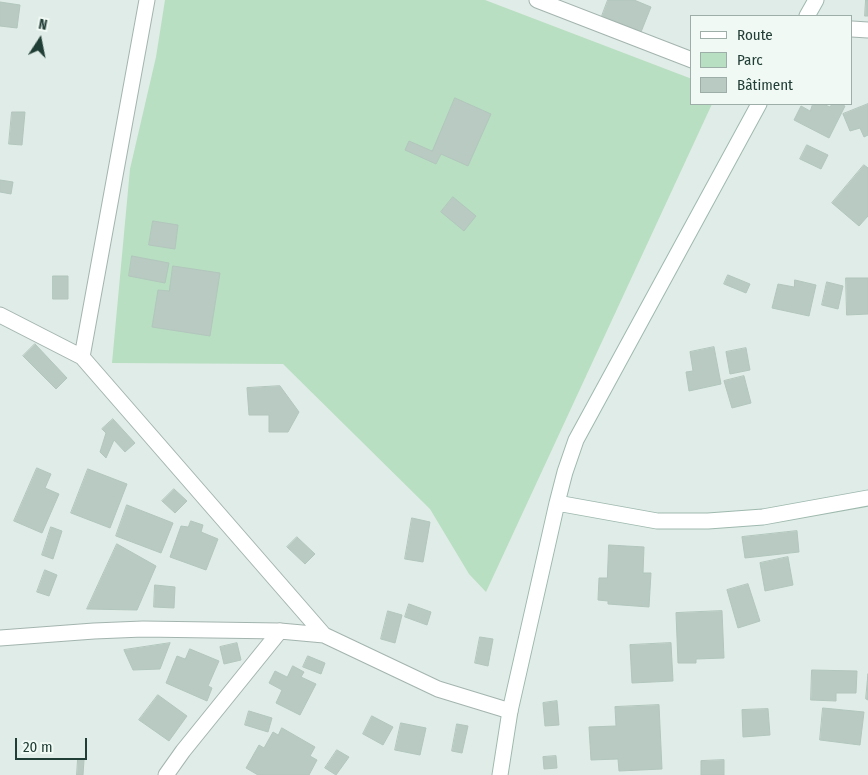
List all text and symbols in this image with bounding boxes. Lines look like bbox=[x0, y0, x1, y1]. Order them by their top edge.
north arrow bbox=[15, 15, 65, 65]
legend bbox=[690, 15, 853, 105]
text: N bbox=[37, 16, 49, 34]
text: Route bbox=[737, 26, 773, 44]
text: Parc bbox=[737, 51, 763, 69]
text: Bâtiment bbox=[737, 76, 793, 94]
scale bar bbox=[18, 728, 90, 760]
text: 20 m bbox=[23, 738, 53, 756]

